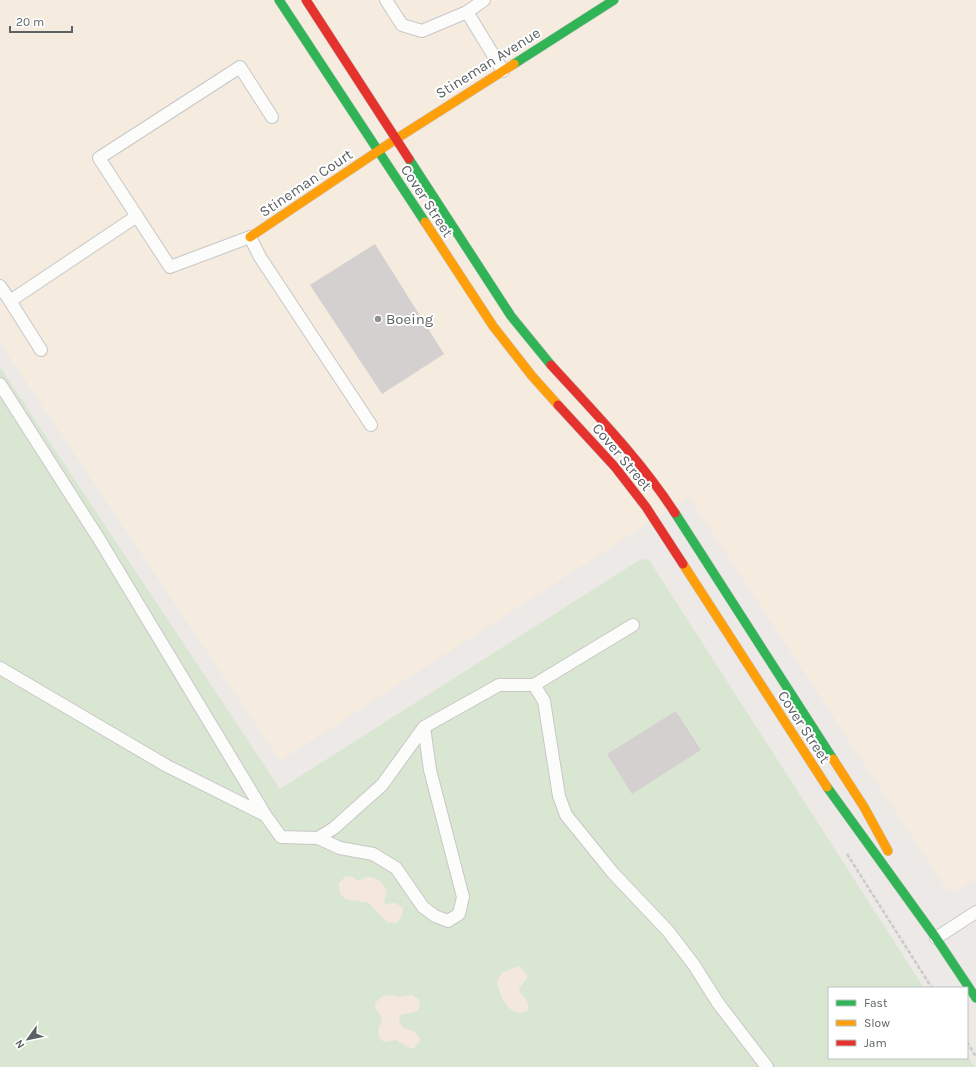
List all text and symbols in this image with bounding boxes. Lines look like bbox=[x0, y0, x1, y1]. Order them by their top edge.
scale bar bbox=[10, 8, 72, 34]
text: 20 m bbox=[16, 15, 44, 29]
street label: Stineman Avenue bbox=[432, 24, 544, 102]
street label: Stineman Court bbox=[256, 145, 356, 221]
street label: Cover Street bbox=[397, 161, 457, 241]
place label: Boeing bbox=[386, 310, 434, 328]
marker: Boeing bbox=[373, 314, 383, 324]
street label: Cover Street bbox=[588, 420, 656, 495]
street label: Cover Street bbox=[774, 687, 834, 767]
legend bbox=[828, 987, 968, 1059]
text: Fast bbox=[864, 996, 888, 1010]
text: Slow bbox=[864, 1016, 890, 1030]
north arrow bbox=[8, 1019, 48, 1059]
text: Jam bbox=[864, 1036, 887, 1050]
text: N bbox=[12, 1037, 28, 1051]

